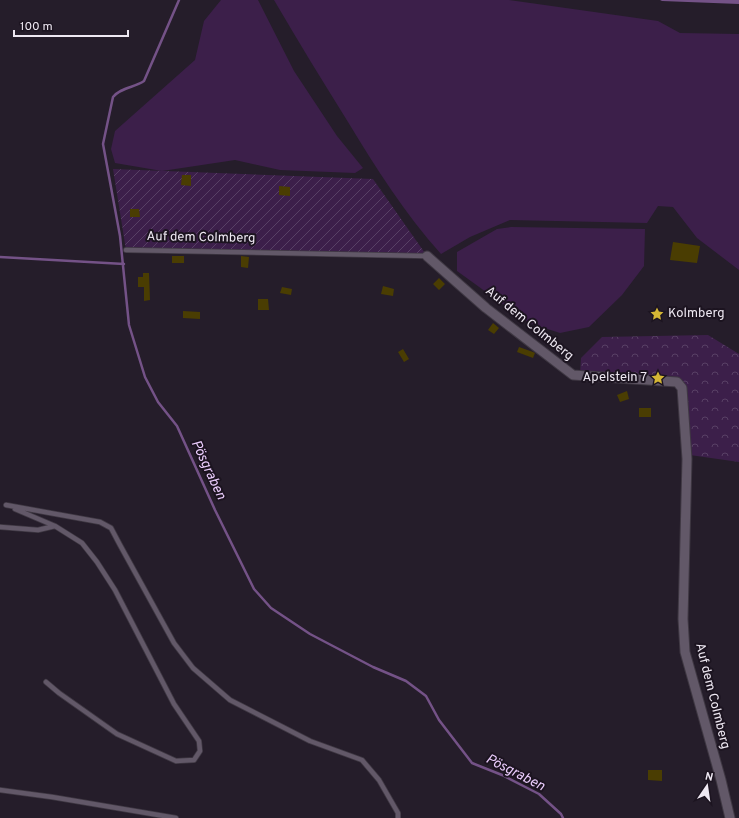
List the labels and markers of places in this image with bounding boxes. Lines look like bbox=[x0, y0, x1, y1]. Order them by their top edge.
place icon: Kolmberg bbox=[649, 306, 665, 322]
place label: Kolmberg bbox=[668, 306, 725, 322]
place label: Apelstein 7 bbox=[583, 370, 647, 386]
place icon: Apelstein 7 bbox=[650, 370, 666, 386]

